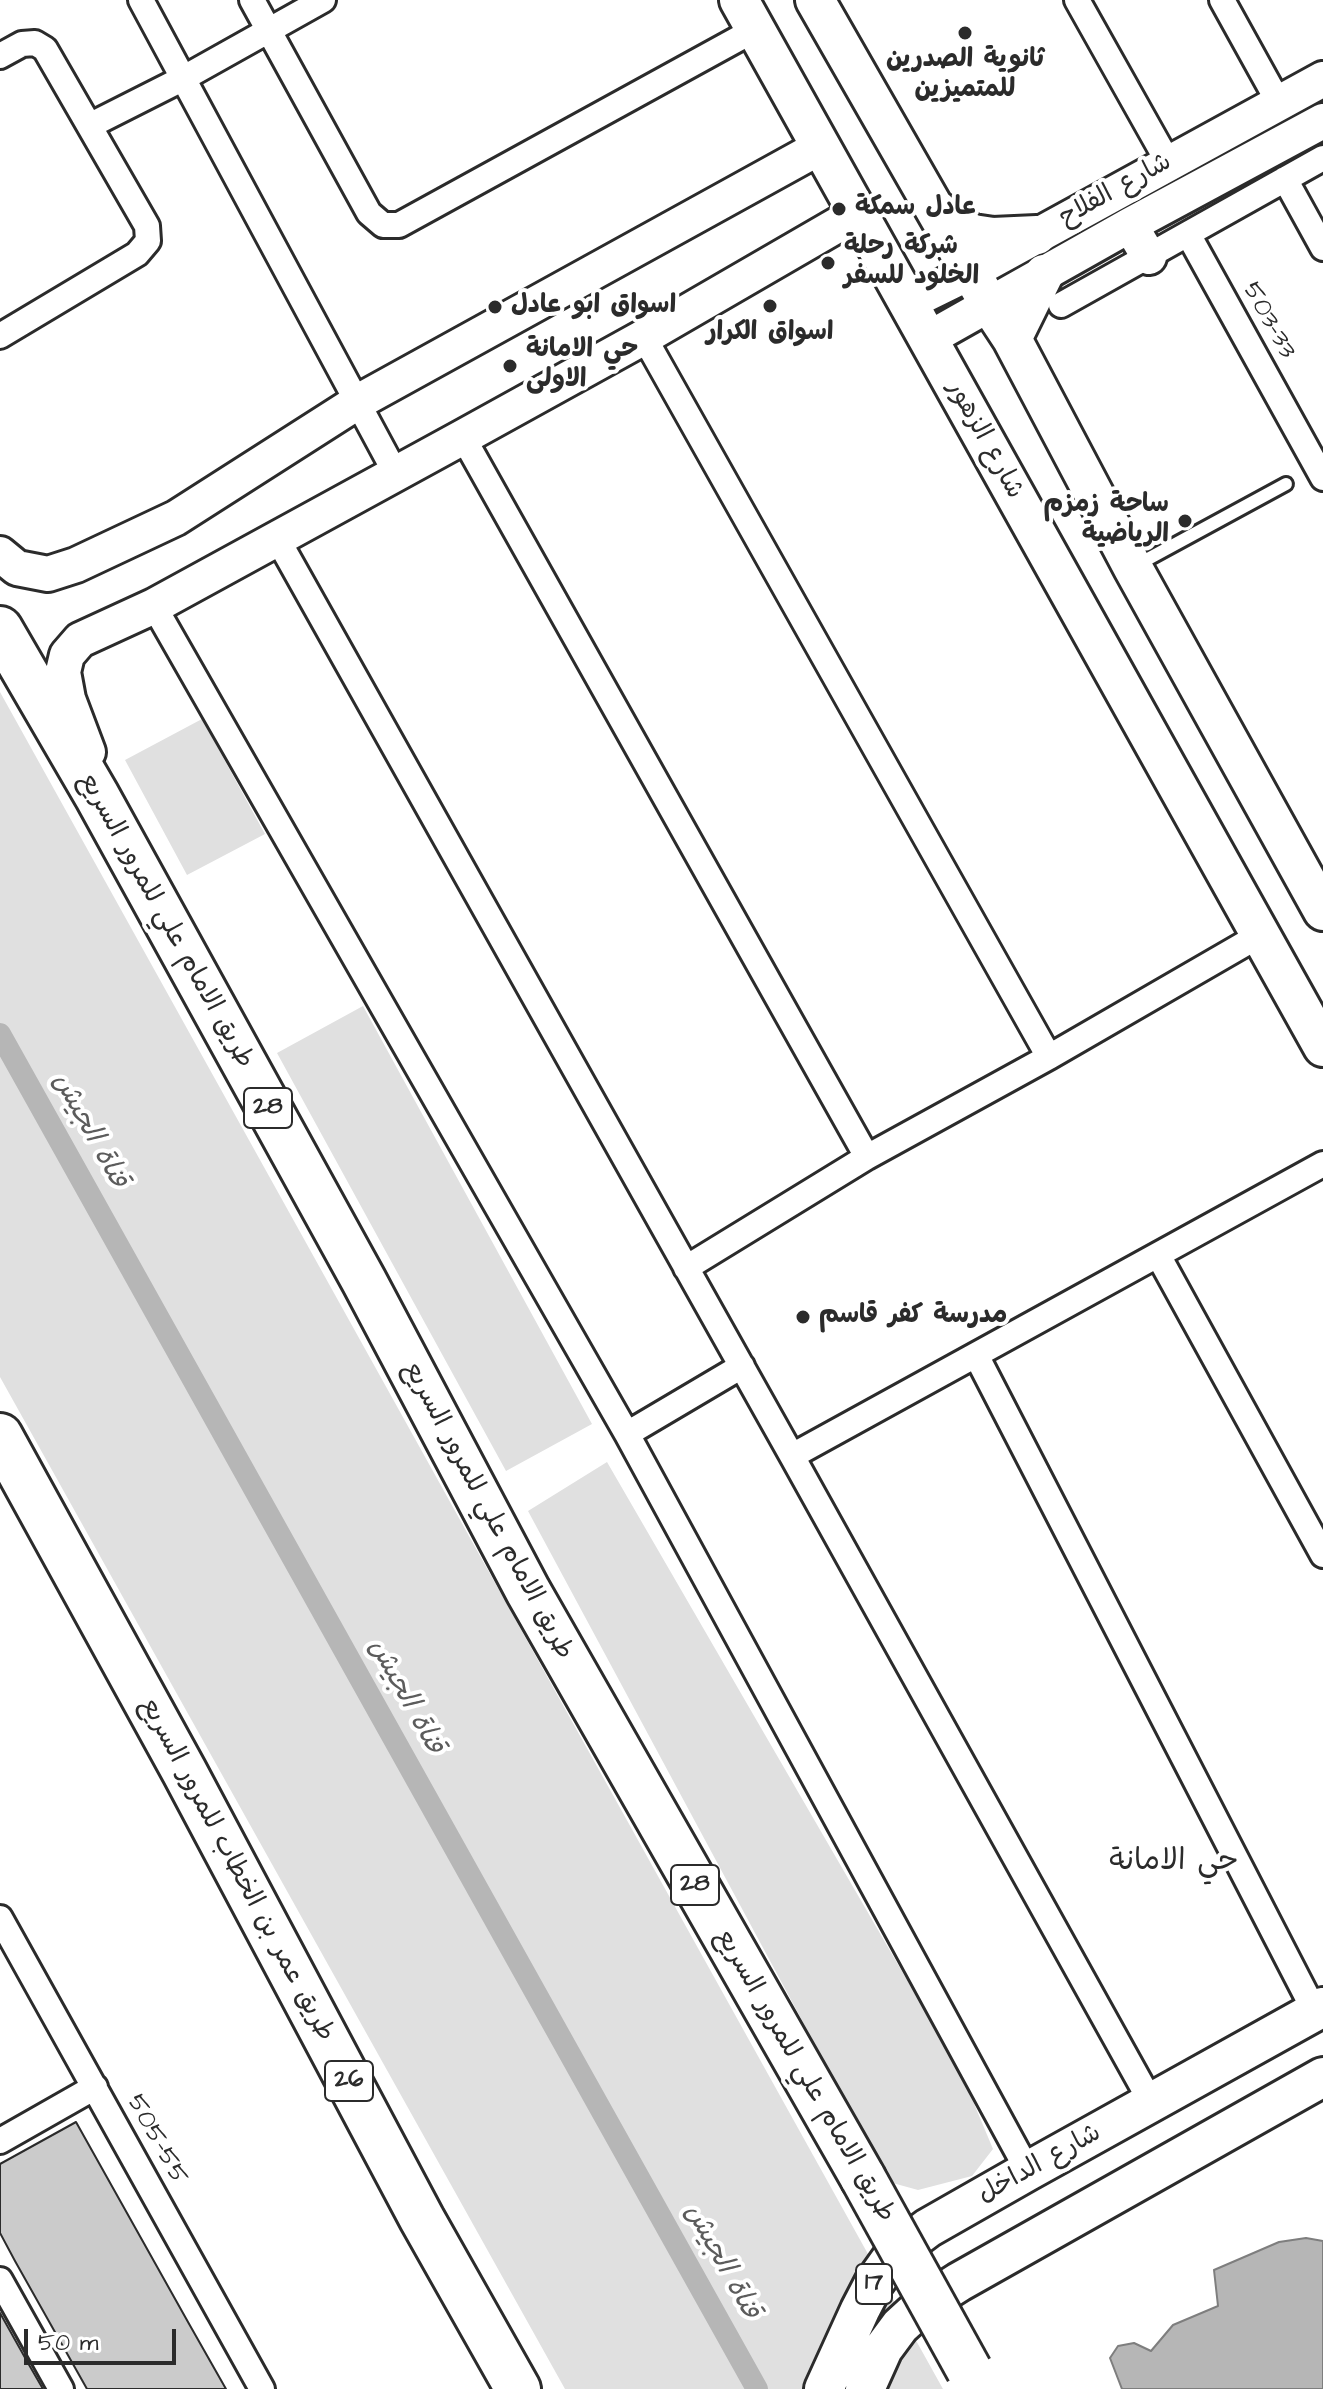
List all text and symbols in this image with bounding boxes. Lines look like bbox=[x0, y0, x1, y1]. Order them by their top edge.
marker: ثانوية الصدرين للمتميزين bbox=[956, 24, 974, 42]
place label: ثانوية الصدرين للمتميزين bbox=[886, 45, 1044, 106]
street label: شارع الفلاح bbox=[1054, 147, 1178, 235]
place label: عادل سمكة bbox=[855, 193, 977, 225]
marker: عادل سمكة bbox=[830, 200, 848, 218]
place label: شركة رحلة الخلود للسفر bbox=[844, 232, 979, 294]
marker: شركة رحلة الخلود للسفر bbox=[819, 254, 837, 272]
street label: 503-33 bbox=[1234, 277, 1302, 365]
place label: اسواق ابو عادل bbox=[511, 291, 676, 323]
marker: اسواق الكرار bbox=[761, 297, 779, 315]
marker: اسواق ابو عادل bbox=[486, 298, 504, 316]
place label: اسواق الكرار bbox=[706, 318, 834, 350]
place label: حي الامانة الاولى bbox=[526, 335, 638, 396]
marker: حي الامانة الاولى bbox=[501, 357, 519, 375]
street label: شارع الزهور bbox=[939, 375, 1029, 505]
place label: ساحة زمزم الرياضية bbox=[1043, 490, 1169, 552]
marker: ساحة زمزم الرياضية bbox=[1176, 512, 1194, 530]
street label: طريق الامام علي للمرور السريع bbox=[71, 768, 259, 1074]
water label: قناة الجيش bbox=[44, 1067, 134, 1195]
road number: 28 bbox=[244, 1088, 292, 1128]
place label: مدرسة كفر قاسم bbox=[819, 1301, 1007, 1333]
marker: مدرسة كفر قاسم bbox=[794, 1308, 812, 1326]
street label: طريق الامام علي للمرور السريع bbox=[395, 1357, 579, 1665]
water label: قناة الجيش bbox=[360, 1633, 450, 1761]
street label: طريق عمر بن الخطاب للمرور السريع bbox=[132, 1693, 340, 2047]
district label: حي الامانة bbox=[1109, 1845, 1239, 1881]
road number: 28 bbox=[671, 1865, 719, 1905]
street label: طريق الامام علي للمرور السريع bbox=[707, 1924, 901, 2228]
road number: 26 bbox=[325, 2061, 373, 2101]
street label: 505-55 bbox=[119, 2090, 193, 2190]
street label: شارع الداخل bbox=[973, 2118, 1107, 2212]
water label: قناة الجيش bbox=[676, 2198, 766, 2326]
road number: 17 bbox=[856, 2264, 892, 2304]
scale bar bbox=[28, 2313, 180, 2363]
text: 50 m bbox=[38, 2326, 98, 2360]

